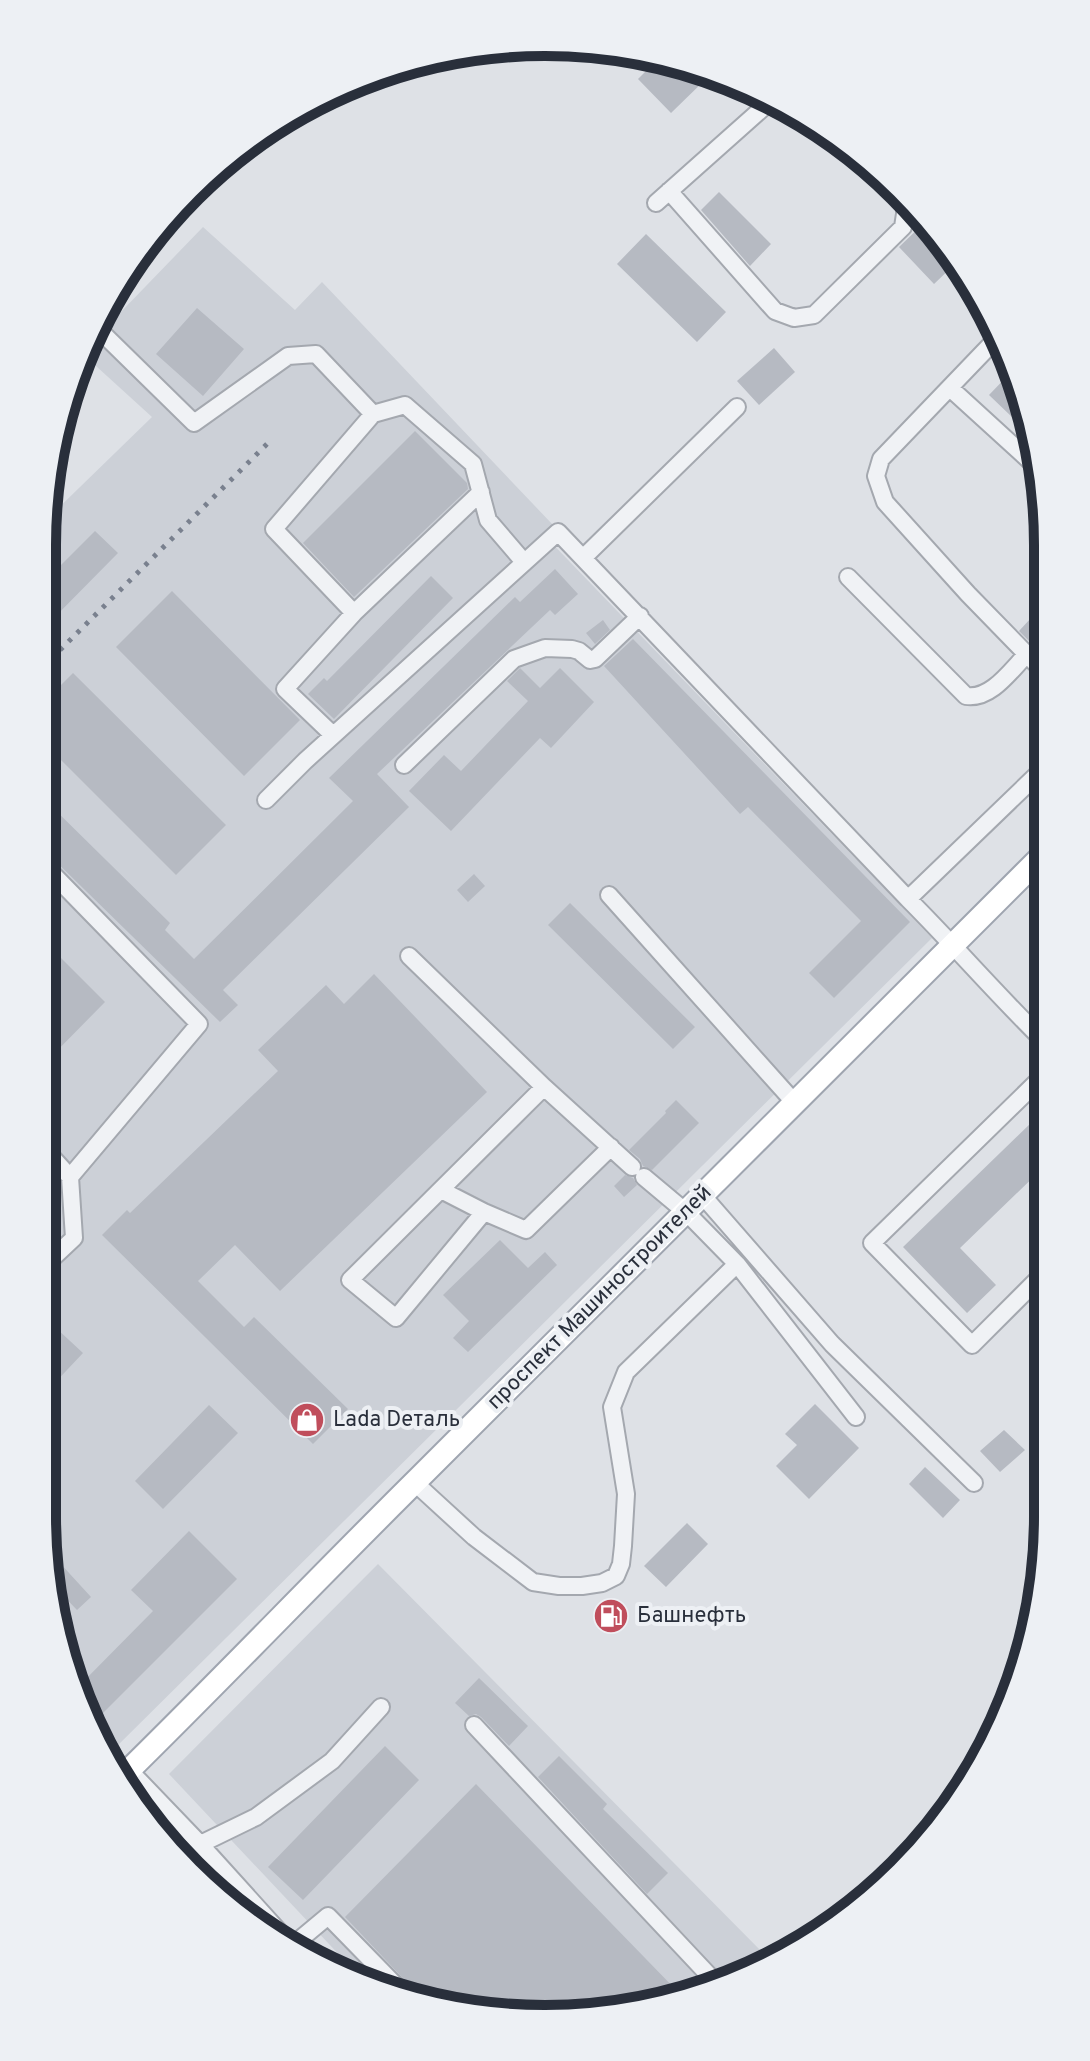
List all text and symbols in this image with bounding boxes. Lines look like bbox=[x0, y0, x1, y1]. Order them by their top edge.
street label: проспект Машиностроителей bbox=[482, 1180, 718, 1416]
shop icon: Lada Dеталь bbox=[288, 1401, 326, 1439]
place label: Lada Dеталь bbox=[333, 1407, 460, 1434]
fuel station icon: Башнефть bbox=[592, 1597, 630, 1635]
place label: Башнефть bbox=[637, 1603, 746, 1630]

